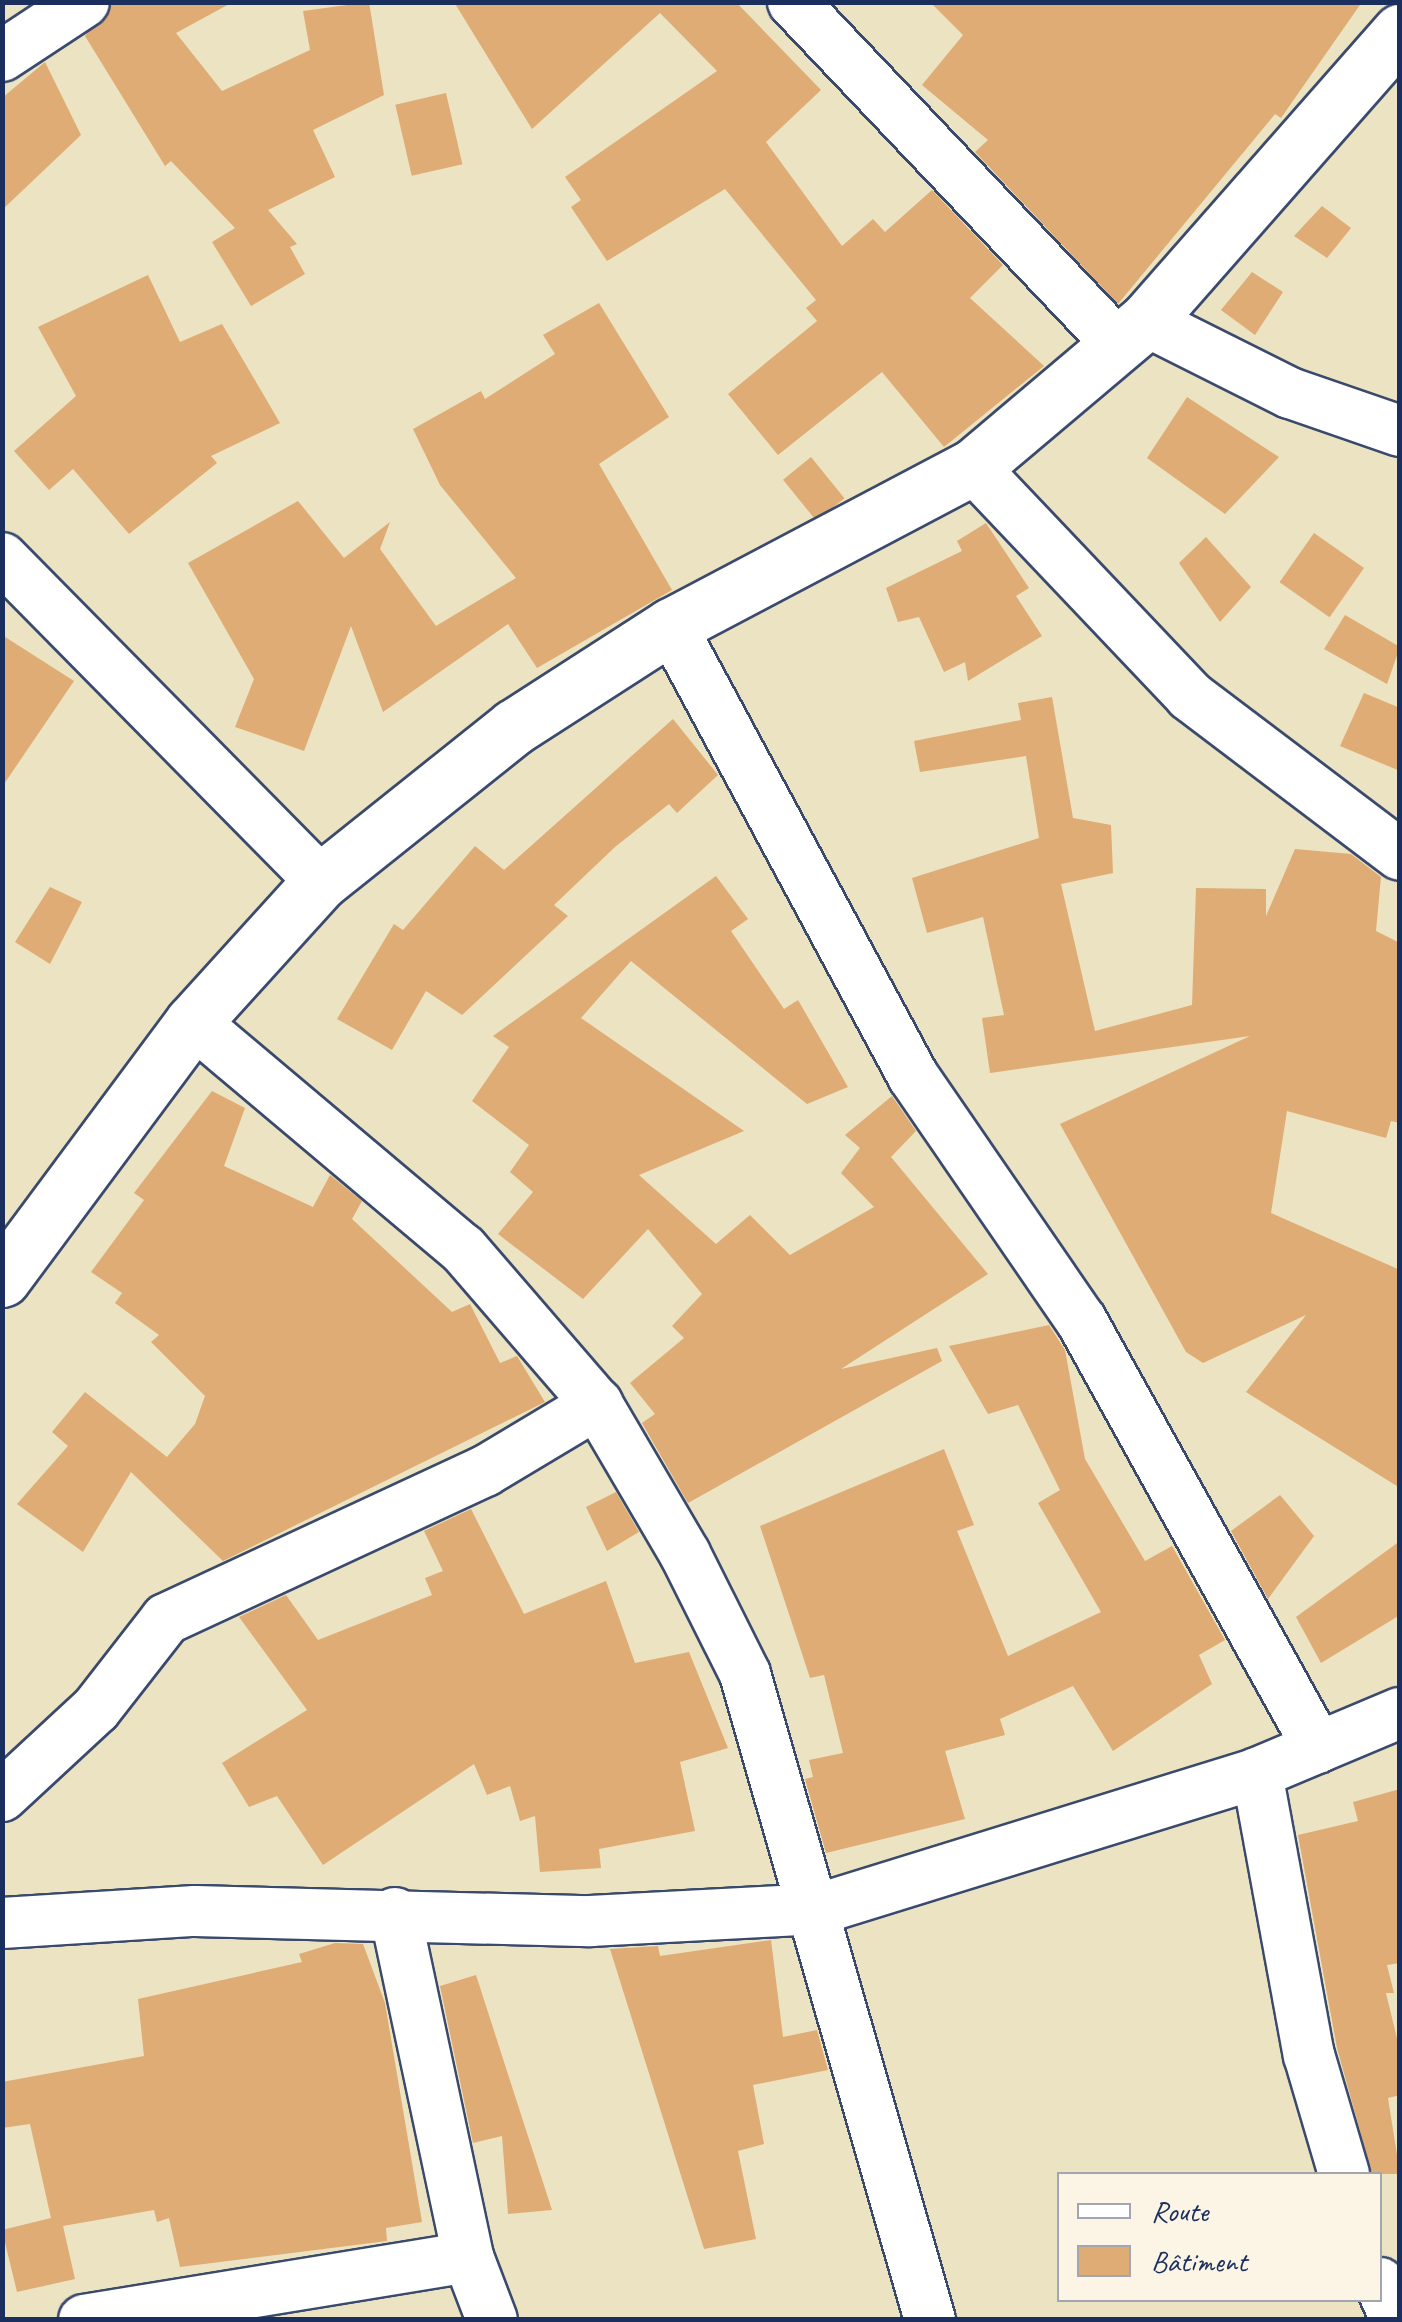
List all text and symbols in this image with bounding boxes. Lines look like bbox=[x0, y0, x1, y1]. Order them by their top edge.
legend bbox=[1057, 2172, 1382, 2302]
text: Route bbox=[1151, 2192, 1208, 2230]
text: Bâtiment bbox=[1151, 2242, 1247, 2280]

